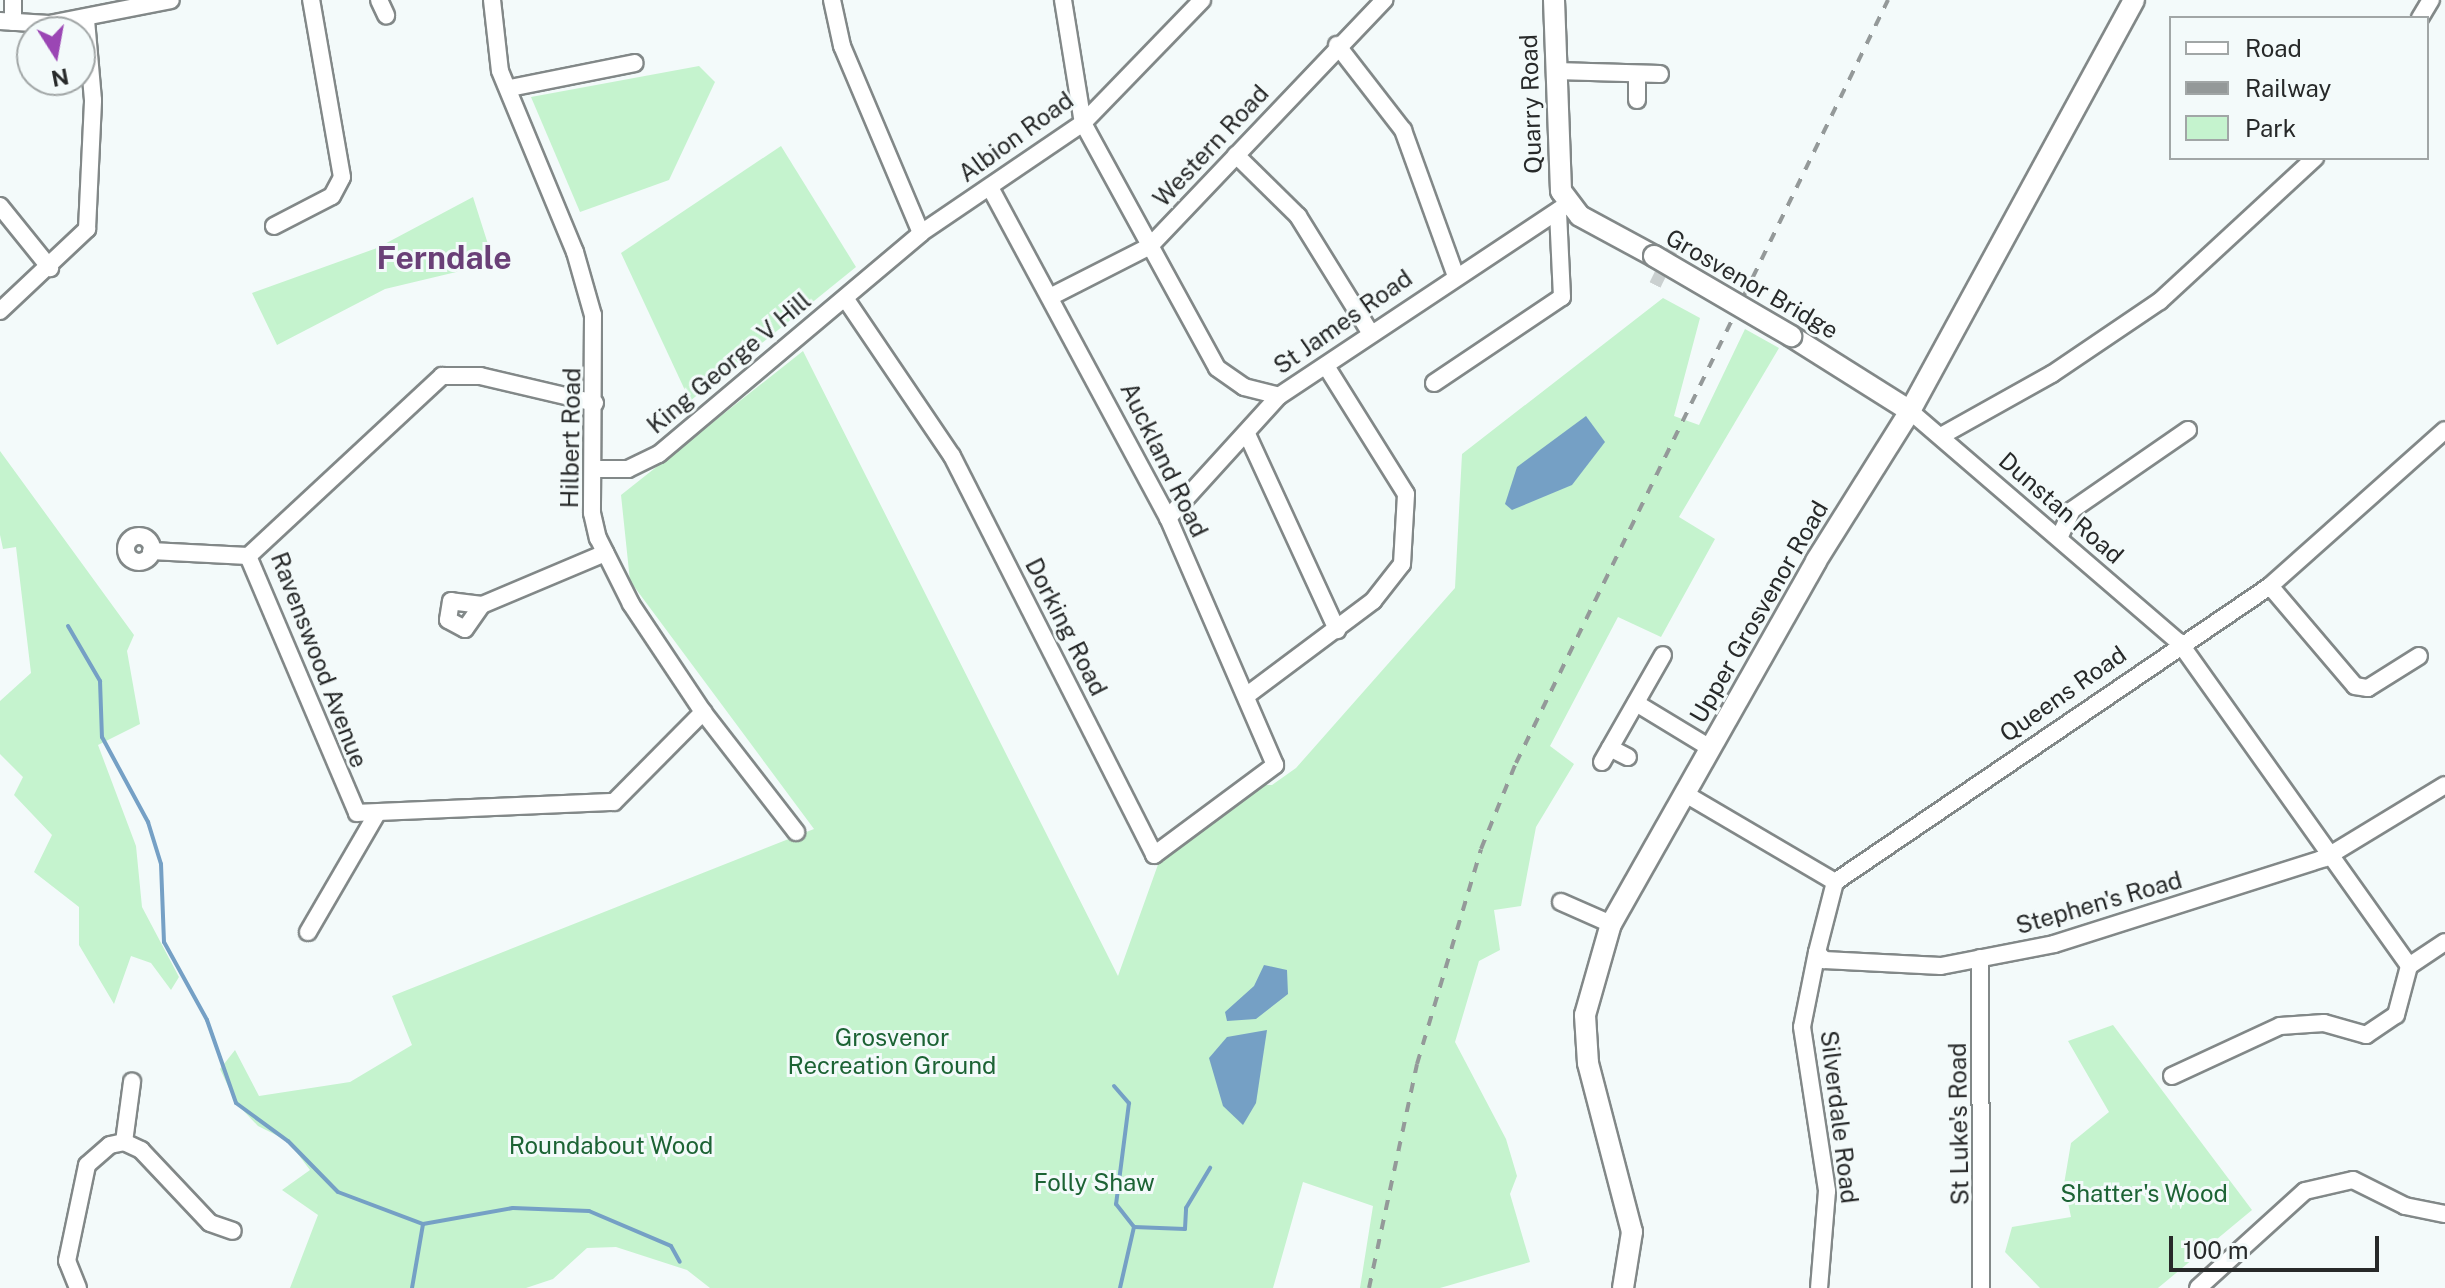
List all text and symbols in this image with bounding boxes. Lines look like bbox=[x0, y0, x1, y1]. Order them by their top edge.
north arrow bbox=[16, 16, 96, 96]
legend bbox=[2169, 16, 2429, 160]
street label: Quarry Road bbox=[1514, 34, 1548, 174]
text: Road bbox=[2245, 34, 2302, 62]
text: N bbox=[49, 63, 71, 92]
text: Railway bbox=[2245, 74, 2331, 102]
street label: Western Road bbox=[1147, 79, 1275, 213]
street label: Albion Road bbox=[953, 86, 1079, 188]
text: Park bbox=[2245, 114, 2296, 142]
street label: Grosvenor Bridge bbox=[1661, 223, 1843, 345]
district label: Ferndale bbox=[376, 239, 512, 277]
street label: St James Road bbox=[1268, 264, 1418, 380]
street label: King George V Hill bbox=[641, 286, 817, 440]
street label: Hilbert Road bbox=[555, 367, 587, 509]
street label: Auckland Road bbox=[1114, 378, 1214, 542]
street label: Dunstan Road bbox=[1993, 446, 2129, 570]
street label: Upper Grosvenor Road bbox=[1684, 496, 1834, 728]
street label: Ravenswood Avenue bbox=[265, 548, 373, 772]
street label: Dorking Road bbox=[1019, 553, 1113, 701]
street label: Queens Road bbox=[1994, 640, 2132, 748]
street label: Stephen's Road bbox=[2013, 866, 2185, 940]
park label: Grosvenor Recreation Ground bbox=[788, 1024, 996, 1080]
street label: Silverdale Road bbox=[1814, 1029, 1864, 1205]
street label: St Luke's Road bbox=[1943, 1042, 1975, 1206]
park label: Roundabout Wood bbox=[508, 1132, 714, 1160]
park label: Folly Shaw bbox=[1033, 1169, 1155, 1197]
park label: Shatter's Wood bbox=[2060, 1180, 2228, 1208]
scale bar bbox=[2173, 1220, 2383, 1270]
text: 100 m bbox=[2183, 1236, 2249, 1264]

